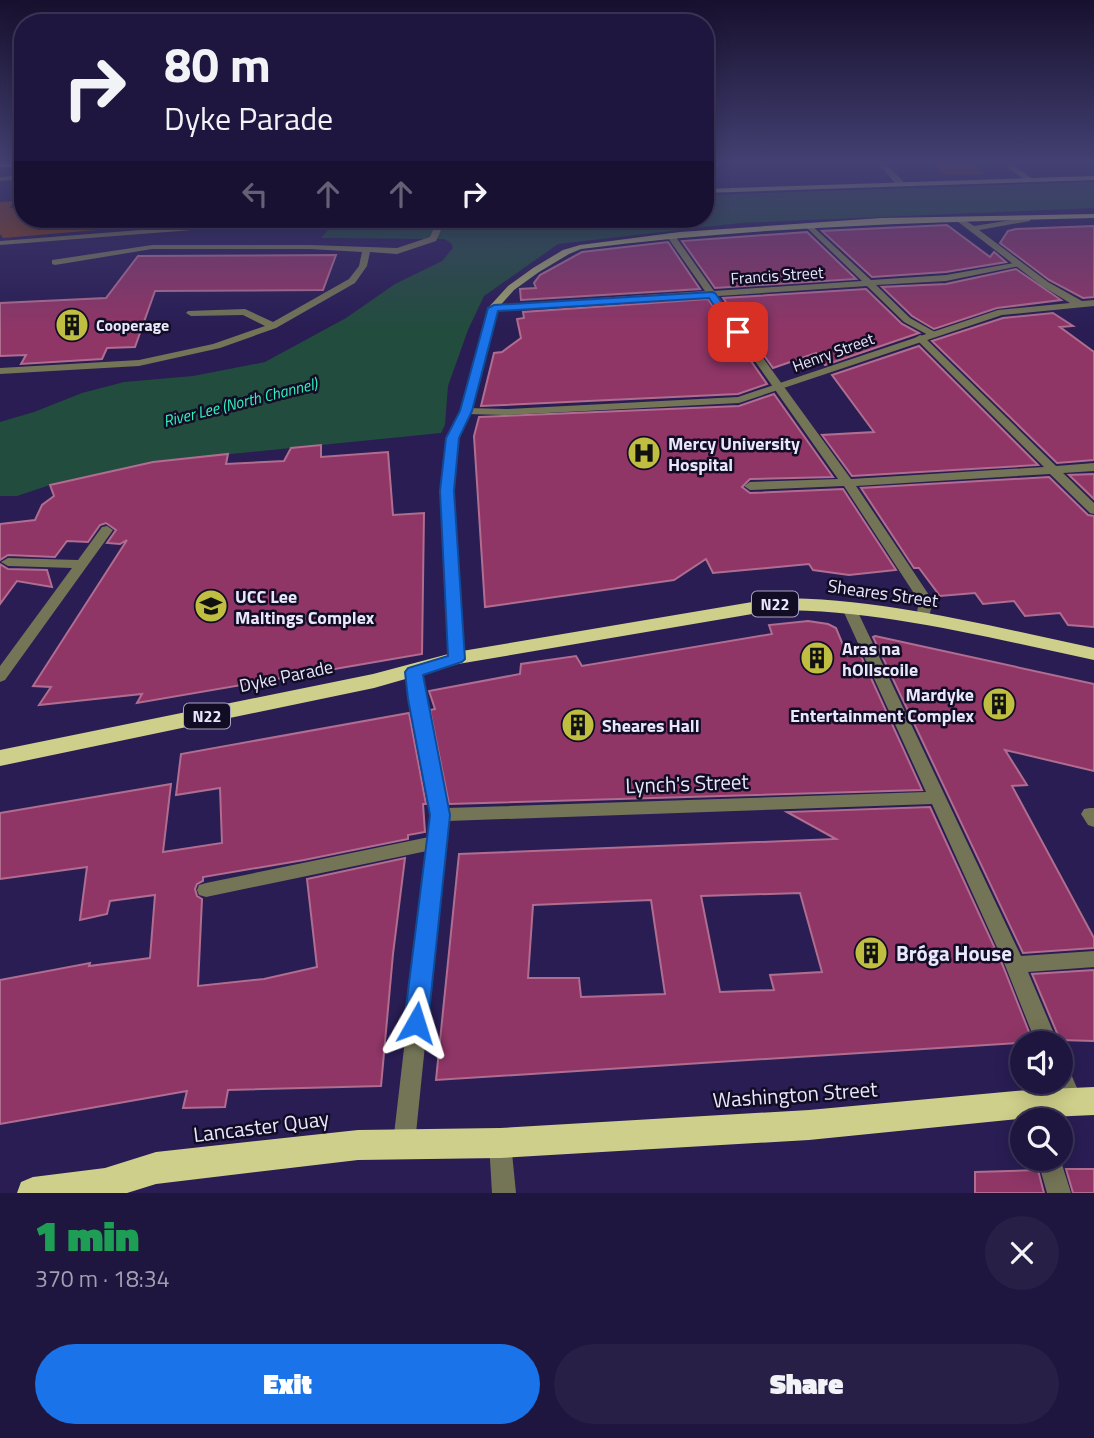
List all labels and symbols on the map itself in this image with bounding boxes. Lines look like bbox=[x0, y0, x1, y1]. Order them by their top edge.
street label: Francis Street bbox=[730, 260, 825, 290]
pin bbox=[708, 302, 768, 362]
building icon: Cooperage bbox=[53, 306, 91, 344]
place label: Cooperage bbox=[96, 313, 169, 337]
street label: Henry Street bbox=[789, 326, 878, 378]
water label: River Lee (North Channel) bbox=[161, 371, 321, 433]
place label: Mercy University Hospital bbox=[668, 430, 800, 478]
hospital icon: Mercy University Hospital bbox=[625, 434, 663, 472]
street label: Sheares Street bbox=[826, 572, 941, 614]
place label: UCC Lee Maltings Complex bbox=[235, 583, 375, 631]
school or university icon: UCC Lee Maltings Complex bbox=[192, 587, 230, 625]
road number: N22 bbox=[752, 592, 798, 617]
place label: Aras na hOllscoile bbox=[842, 635, 918, 683]
building icon: Aras na hOllscoile bbox=[798, 639, 836, 677]
street label: Dyke Parade bbox=[237, 653, 335, 699]
place label: Mardyke Entertainment Complex bbox=[790, 681, 974, 729]
building icon: Mardyke Entertainment Complex bbox=[980, 685, 1018, 723]
road number: N22 bbox=[184, 704, 230, 729]
building icon: Sheares Hall bbox=[559, 706, 597, 744]
place label: Sheares Hall bbox=[602, 712, 700, 739]
street label: Lynch's Street bbox=[625, 765, 750, 801]
building icon: Bróga House bbox=[852, 934, 890, 972]
place label: Bróga House bbox=[896, 937, 1012, 969]
position arrow bbox=[379, 986, 453, 1060]
street label: Washington Street bbox=[712, 1072, 879, 1116]
street label: Lancaster Quay bbox=[191, 1102, 331, 1150]

